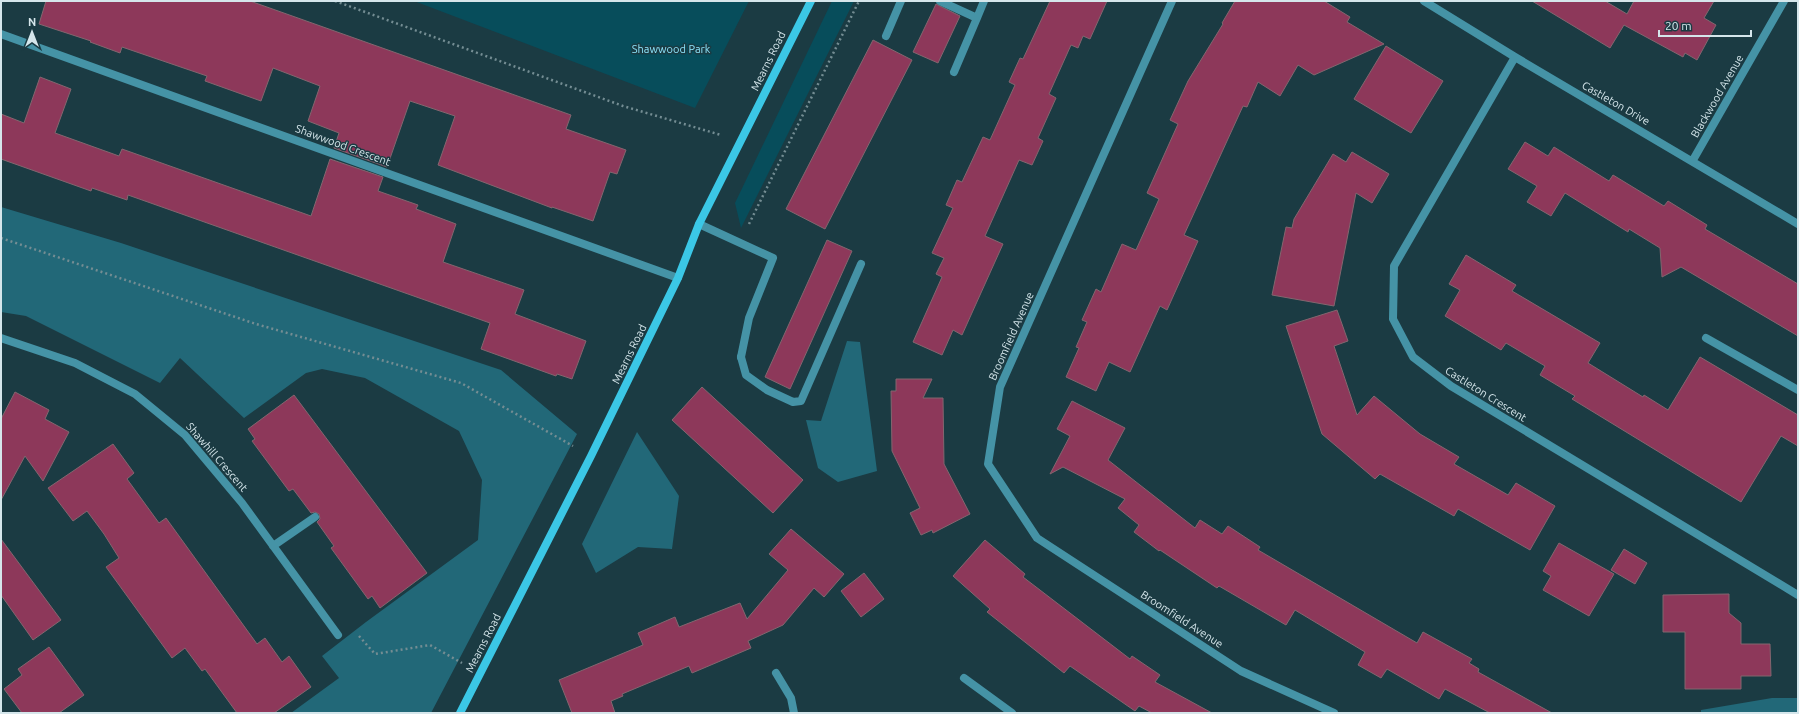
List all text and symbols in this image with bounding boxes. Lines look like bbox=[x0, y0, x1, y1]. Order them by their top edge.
north arrow bbox=[12, 12, 52, 52]
scale bar bbox=[1659, 12, 1751, 38]
text: N bbox=[28, 16, 36, 28]
text: 20 m bbox=[1665, 19, 1692, 32]
street label: Mearns Road bbox=[748, 29, 788, 93]
park label: Shawwood Park bbox=[632, 43, 711, 55]
street label: Blackwood Avenue bbox=[1688, 52, 1746, 140]
street label: Castleton Drive bbox=[1580, 79, 1652, 127]
street label: Shawwood Crescent bbox=[294, 122, 393, 168]
street label: Broomfield Avenue bbox=[986, 290, 1036, 382]
street label: Mearns Road bbox=[609, 322, 649, 386]
street label: Castleton Crescent bbox=[1443, 364, 1529, 424]
street label: Shawhill Crescent bbox=[184, 420, 250, 494]
street label: Broomfield Avenue bbox=[1139, 588, 1225, 650]
street label: Mearns Road bbox=[463, 612, 503, 674]

